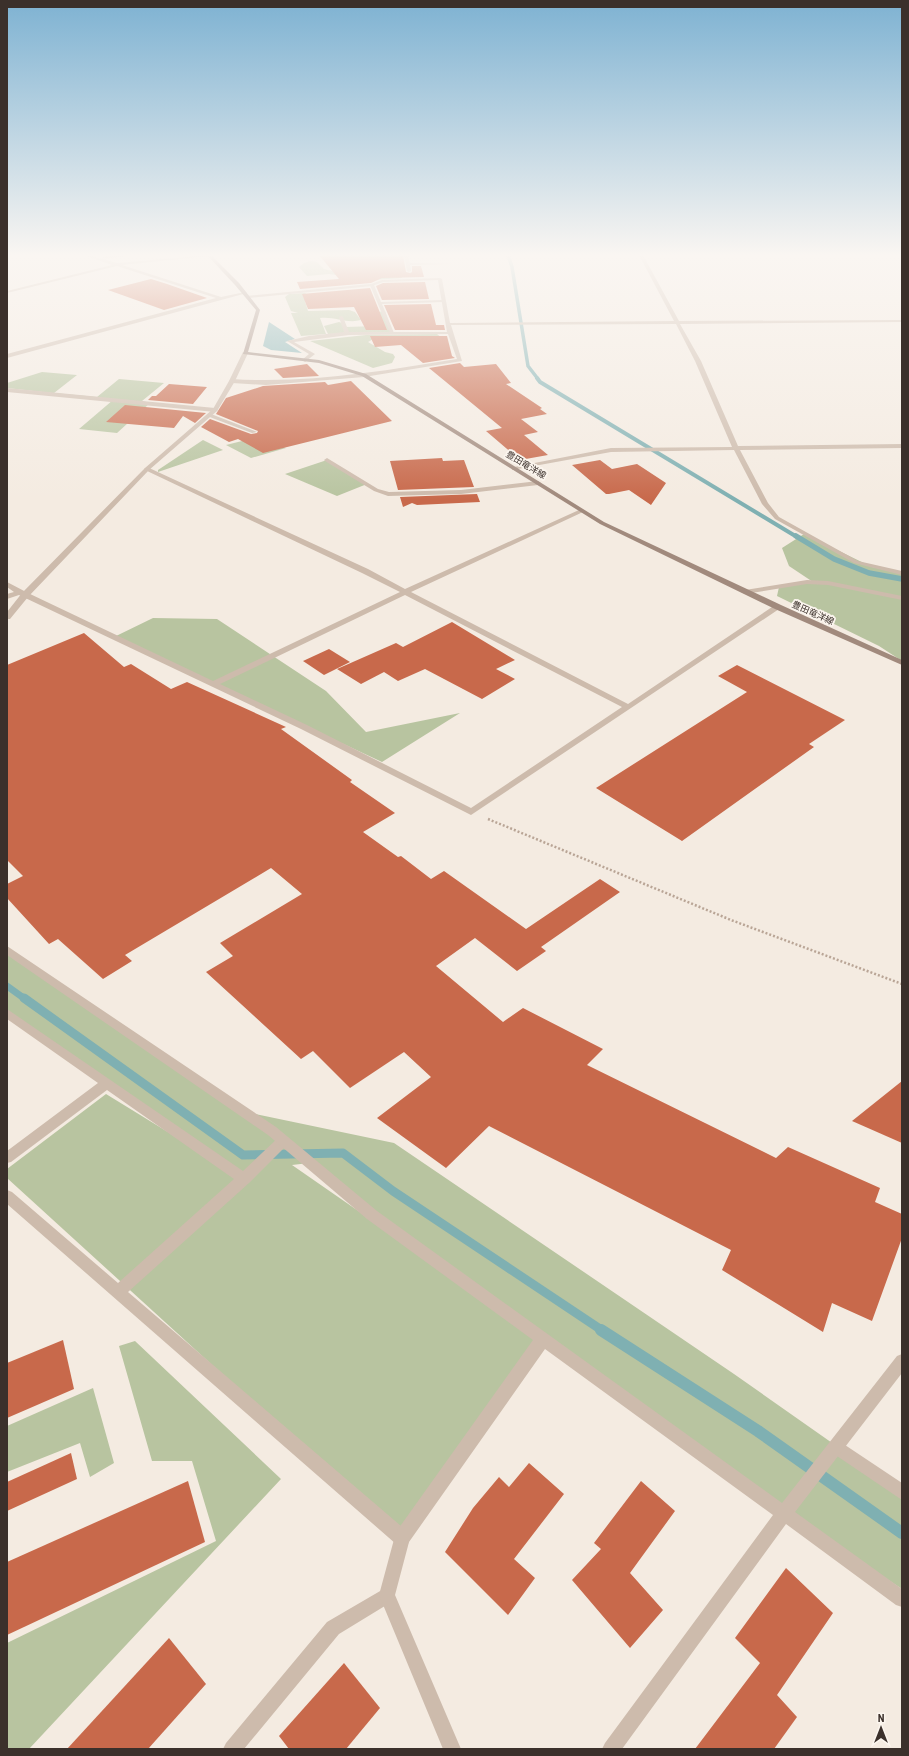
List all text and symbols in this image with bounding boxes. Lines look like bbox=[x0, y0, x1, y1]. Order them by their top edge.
street label: 豊田竜洋線 bbox=[504, 449, 549, 481]
street label: 豊田竜洋線 bbox=[790, 599, 836, 627]
north arrow bbox=[861, 1708, 901, 1748]
text: N bbox=[878, 1712, 885, 1725]

